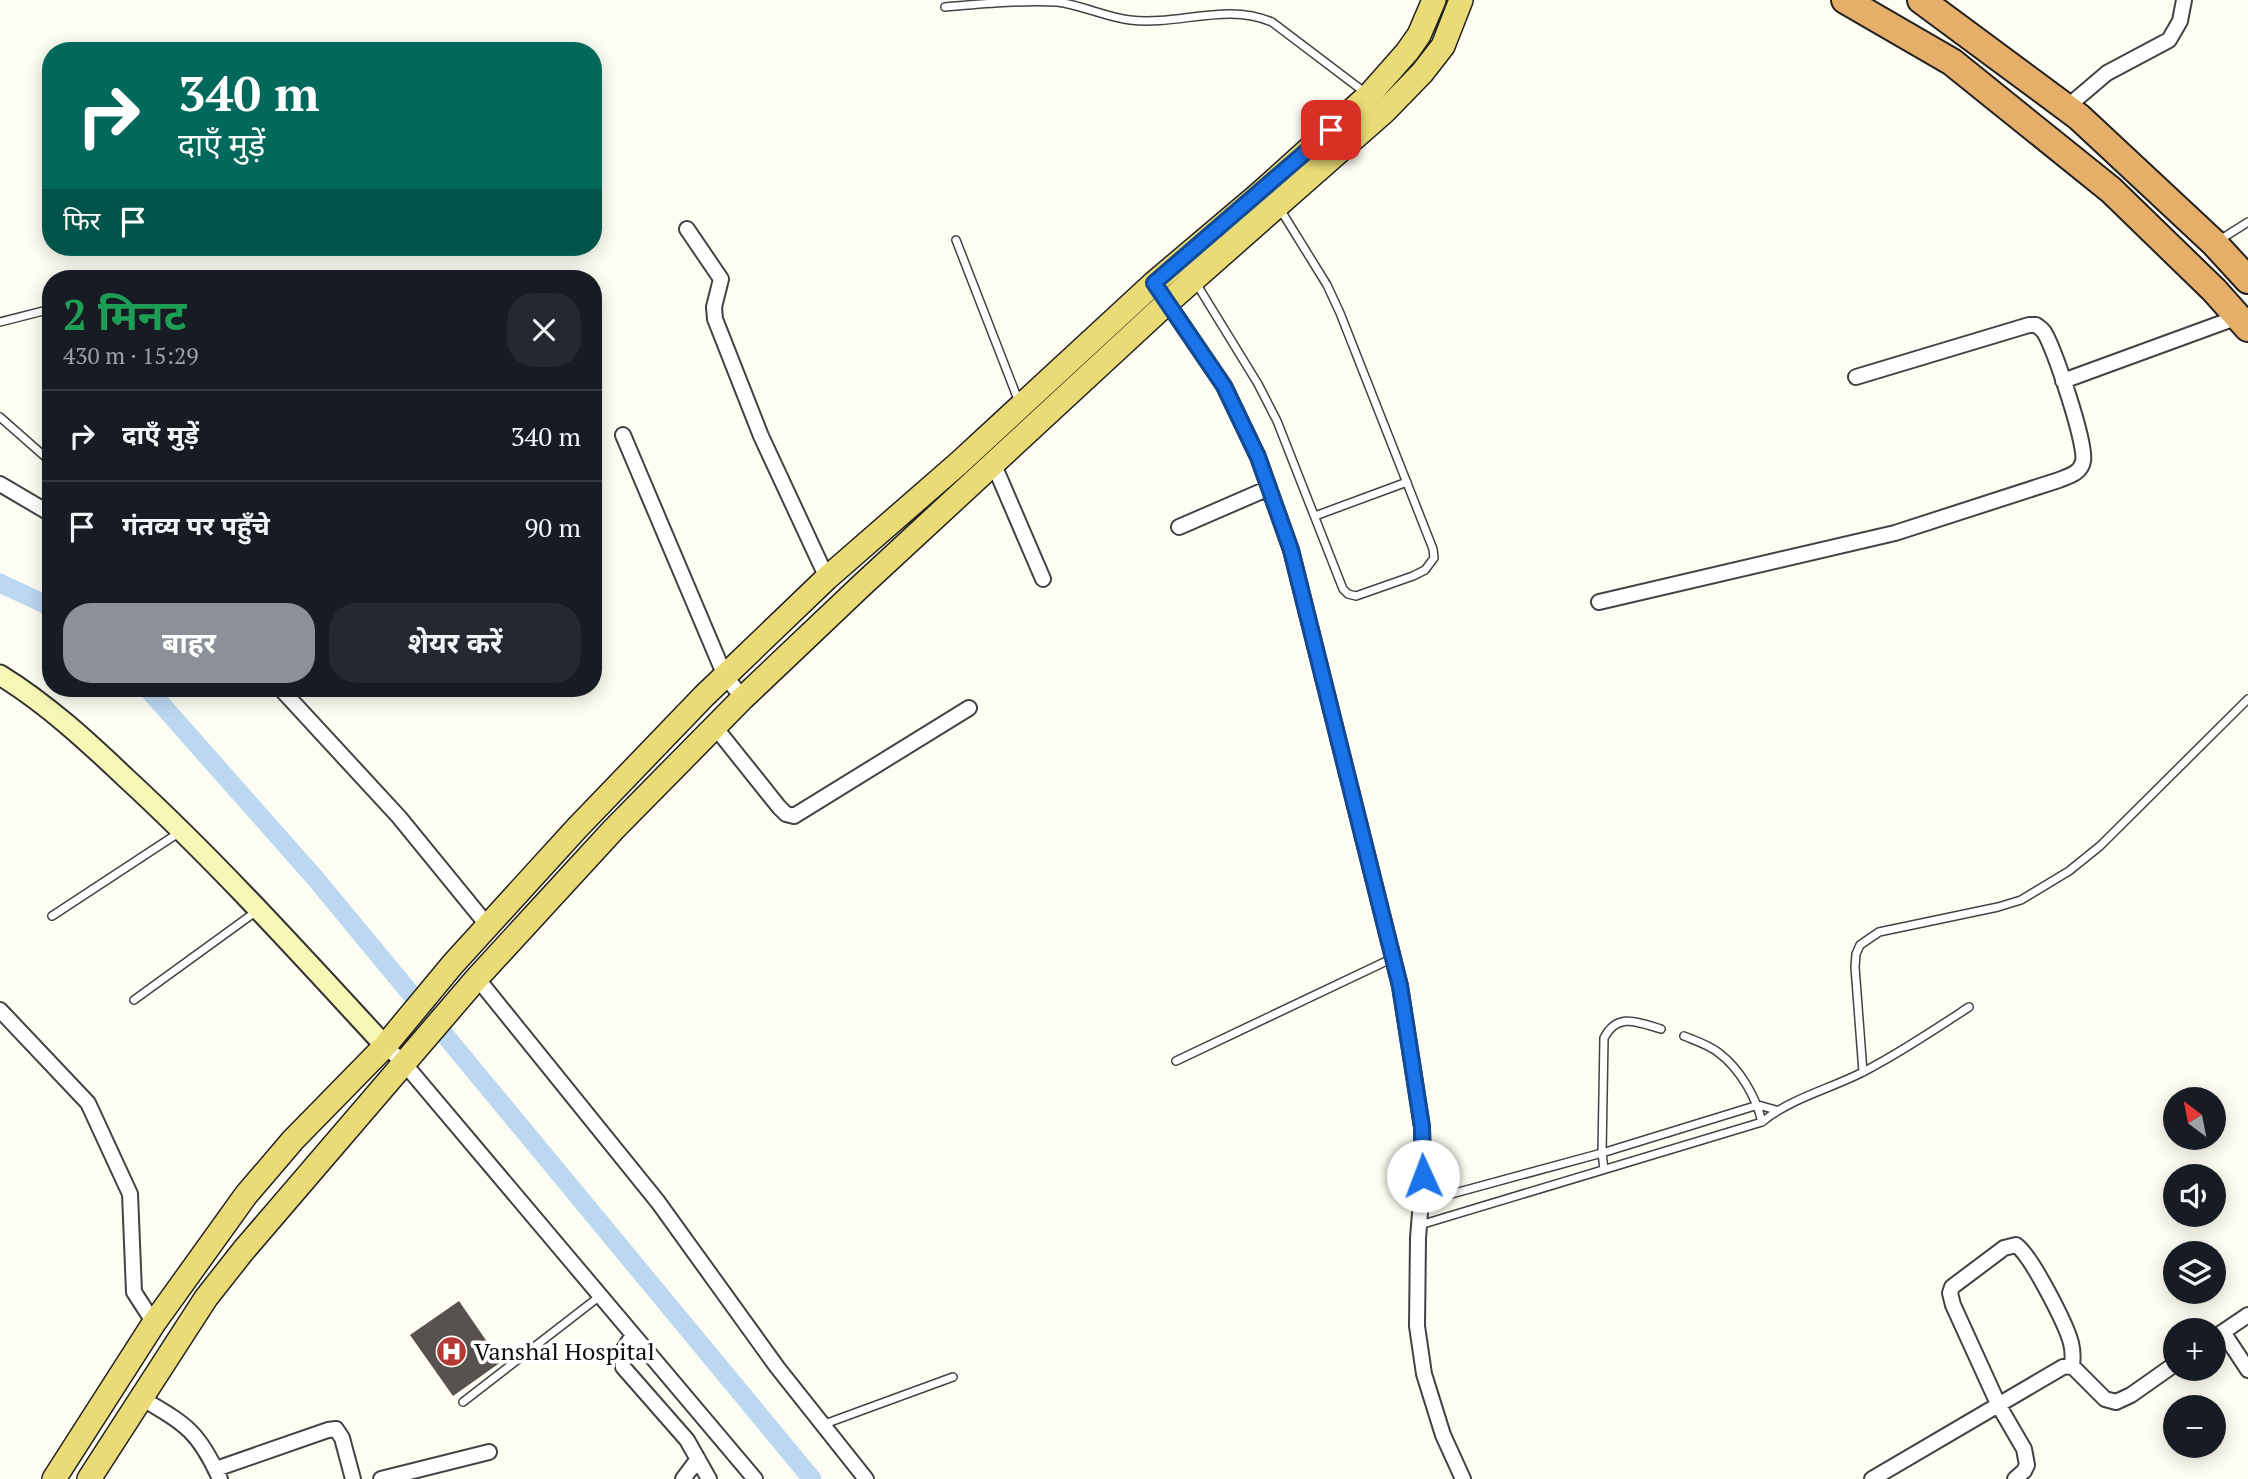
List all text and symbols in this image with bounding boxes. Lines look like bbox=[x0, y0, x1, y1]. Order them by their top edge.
text: 340 m bbox=[178, 60, 320, 125]
icon: right bbox=[63, 70, 154, 161]
pin bbox=[1301, 100, 1361, 160]
icon: arrive bbox=[1312, 111, 1350, 149]
text: दाएँ मुड़ें bbox=[178, 123, 265, 165]
text: फिर bbox=[63, 203, 100, 237]
icon: arrive bbox=[114, 203, 152, 241]
text: 2 मिनट bbox=[63, 286, 186, 342]
button: close bbox=[507, 293, 581, 367]
text: 430 m · 15:29 bbox=[63, 340, 198, 371]
icon: right bbox=[63, 417, 101, 455]
text: दाएँ मुड़ें bbox=[122, 417, 199, 451]
text: 340 m bbox=[511, 419, 581, 453]
icon: arrive bbox=[63, 508, 101, 546]
text: गंतव्य पर पहुँचे bbox=[122, 508, 270, 542]
text: 90 m bbox=[525, 510, 581, 544]
button: बाहर bbox=[63, 603, 315, 683]
button: शेयर करें bbox=[329, 603, 581, 683]
north arrow bbox=[2163, 1087, 2226, 1150]
map controls bbox=[2163, 1087, 2226, 1458]
position arrow bbox=[1386, 1139, 1460, 1213]
button: sound bbox=[2163, 1164, 2226, 1227]
button: layers bbox=[2163, 1241, 2226, 1304]
button: + bbox=[2163, 1318, 2226, 1381]
hospital icon: Vanshal Hospital bbox=[434, 1334, 468, 1368]
place label: Vanshal Hospital bbox=[474, 1335, 655, 1367]
button: − bbox=[2163, 1395, 2226, 1458]

